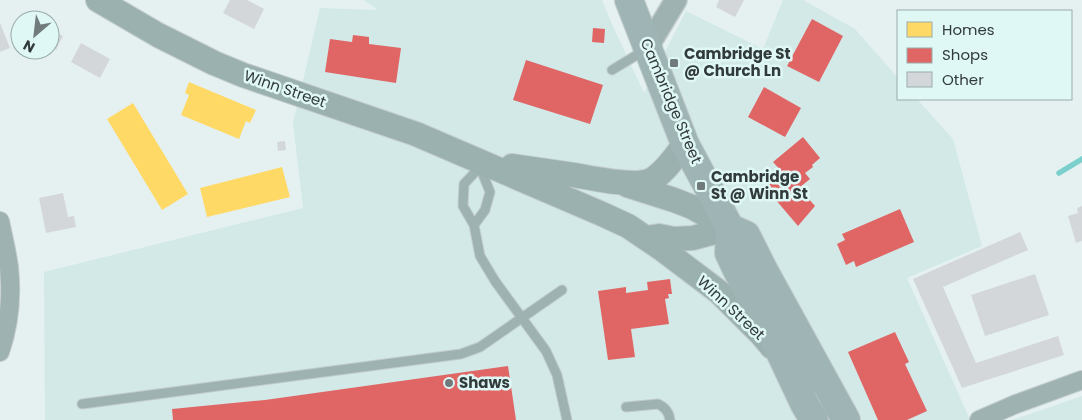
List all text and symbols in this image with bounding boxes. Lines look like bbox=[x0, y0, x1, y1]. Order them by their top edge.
north arrow bbox=[10, 10, 60, 60]
legend bbox=[897, 10, 1072, 100]
text: Homes bbox=[942, 19, 995, 40]
text: N bbox=[20, 35, 38, 58]
street label: Cambridge Street bbox=[636, 35, 707, 167]
place label: Cambridge St @ Church Ln bbox=[684, 43, 791, 81]
text: Shops bbox=[942, 44, 988, 65]
marker: Cambridge St @ Church Ln bbox=[668, 57, 680, 69]
street label: Winn Street bbox=[241, 65, 329, 112]
text: Other bbox=[942, 69, 984, 90]
place label: Cambridge St @ Winn St bbox=[711, 166, 808, 204]
marker: Cambridge St @ Winn St bbox=[695, 180, 707, 192]
street label: Winn Street bbox=[693, 271, 770, 344]
place label: Shaws bbox=[459, 372, 510, 393]
marker: Shaws bbox=[443, 377, 455, 389]

